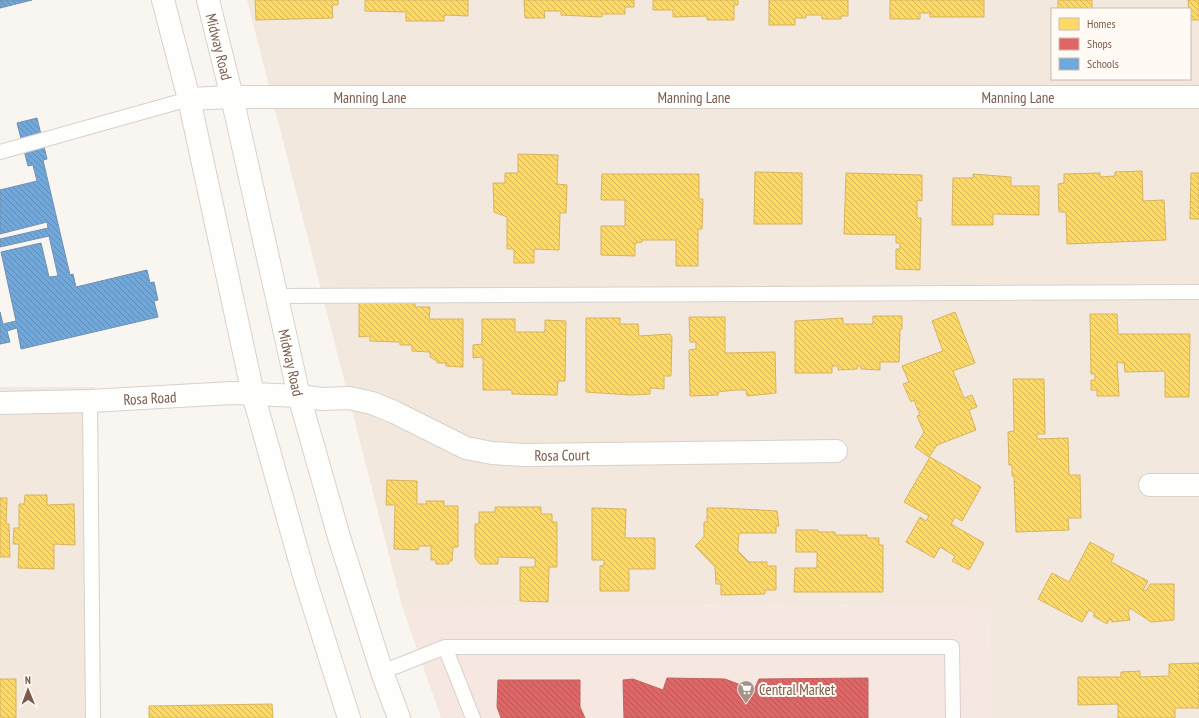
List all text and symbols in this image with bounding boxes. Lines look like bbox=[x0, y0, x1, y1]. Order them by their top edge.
legend bbox=[1051, 8, 1191, 80]
street label: Midway Road bbox=[202, 11, 237, 82]
text: Homes bbox=[1087, 16, 1115, 31]
text: Shops bbox=[1087, 36, 1112, 51]
text: Schools bbox=[1087, 56, 1119, 71]
street label: Manning Lane bbox=[333, 88, 407, 107]
street label: Manning Lane bbox=[657, 88, 731, 107]
street label: Manning Lane bbox=[981, 88, 1055, 107]
street label: Midway Road bbox=[275, 327, 308, 398]
street label: Rosa Road bbox=[123, 387, 177, 409]
street label: Rosa Court bbox=[534, 445, 590, 464]
north arrow bbox=[8, 670, 48, 710]
text: N bbox=[25, 673, 31, 687]
supermarket icon: Central Market bbox=[736, 679, 756, 704]
place label: Central Market bbox=[759, 680, 835, 699]

